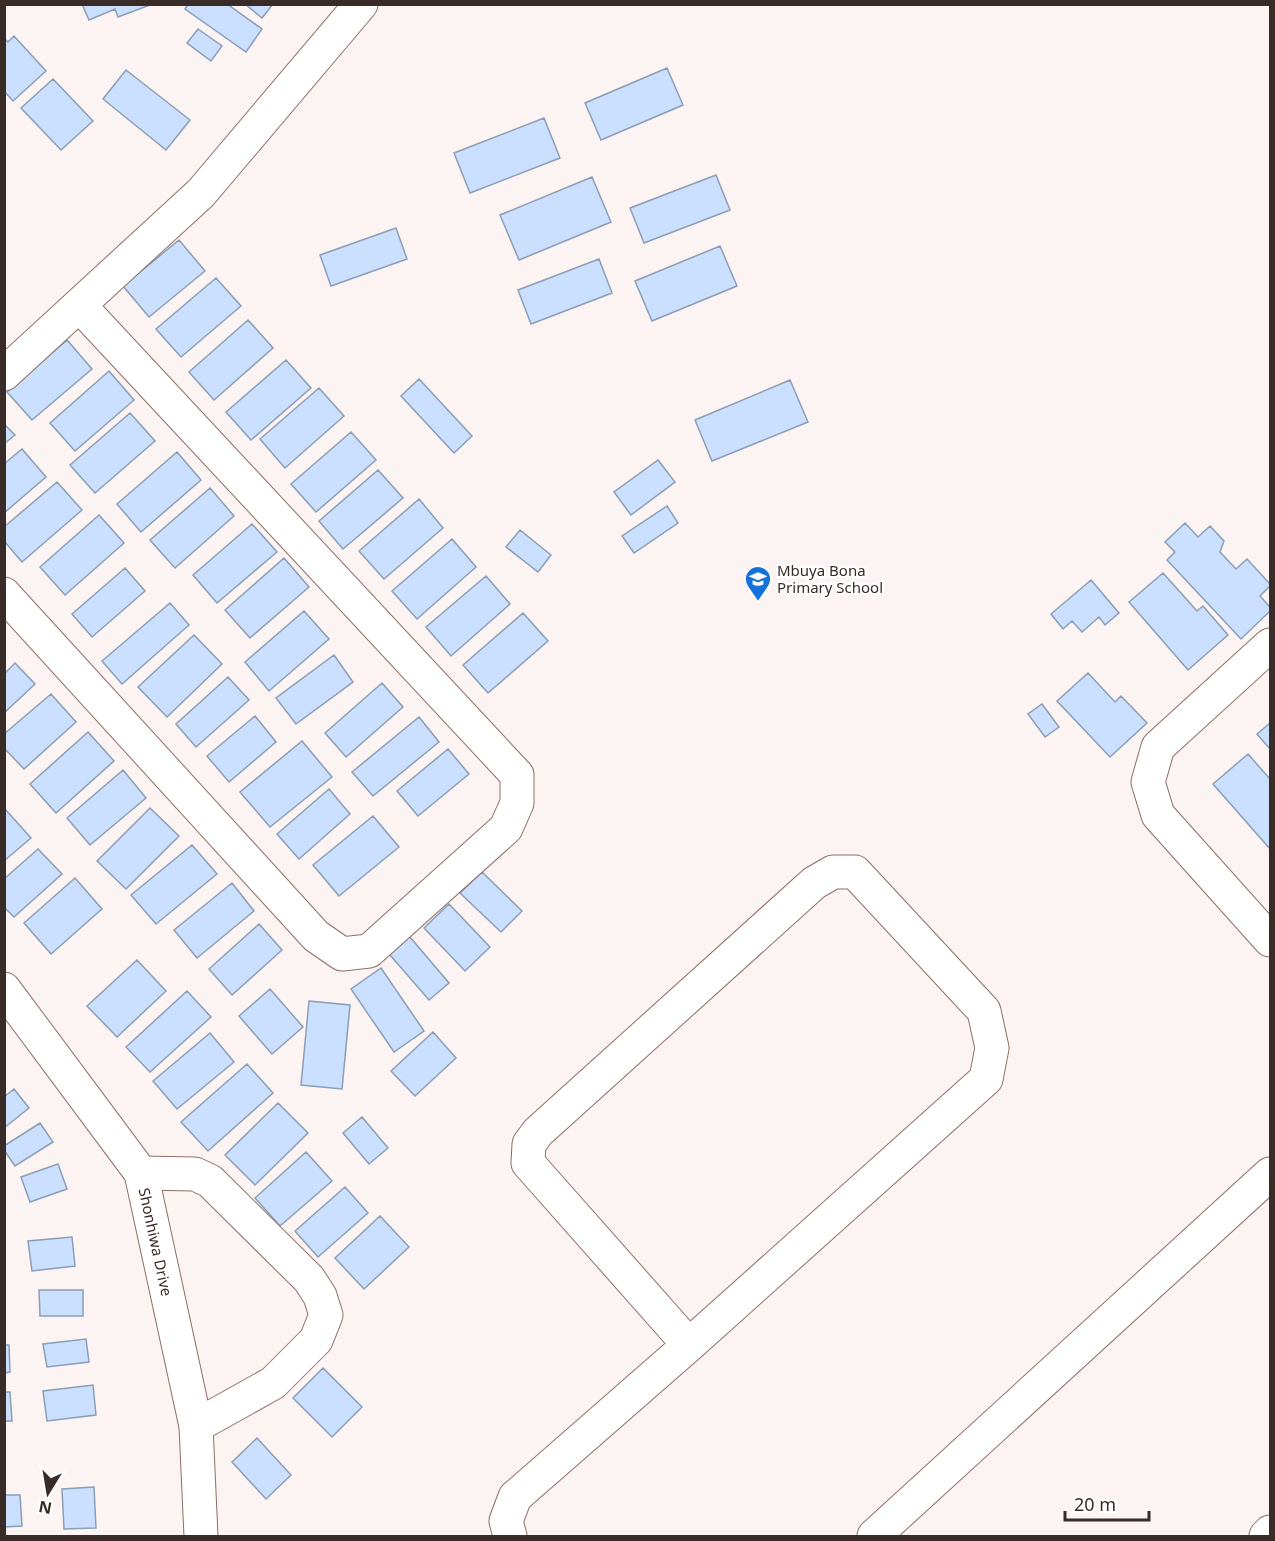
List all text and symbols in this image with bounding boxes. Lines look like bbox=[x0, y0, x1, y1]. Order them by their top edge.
place label: Mbuya Bona Primary School bbox=[777, 560, 883, 597]
school or university icon: Mbuya Bona Primary School bbox=[743, 564, 773, 602]
street label: Shonhiwa Drive bbox=[135, 1186, 177, 1298]
north arrow bbox=[18, 1463, 78, 1523]
scale bar bbox=[1065, 1484, 1149, 1522]
text: 20 m bbox=[1074, 1492, 1116, 1516]
text: N bbox=[37, 1496, 54, 1520]

